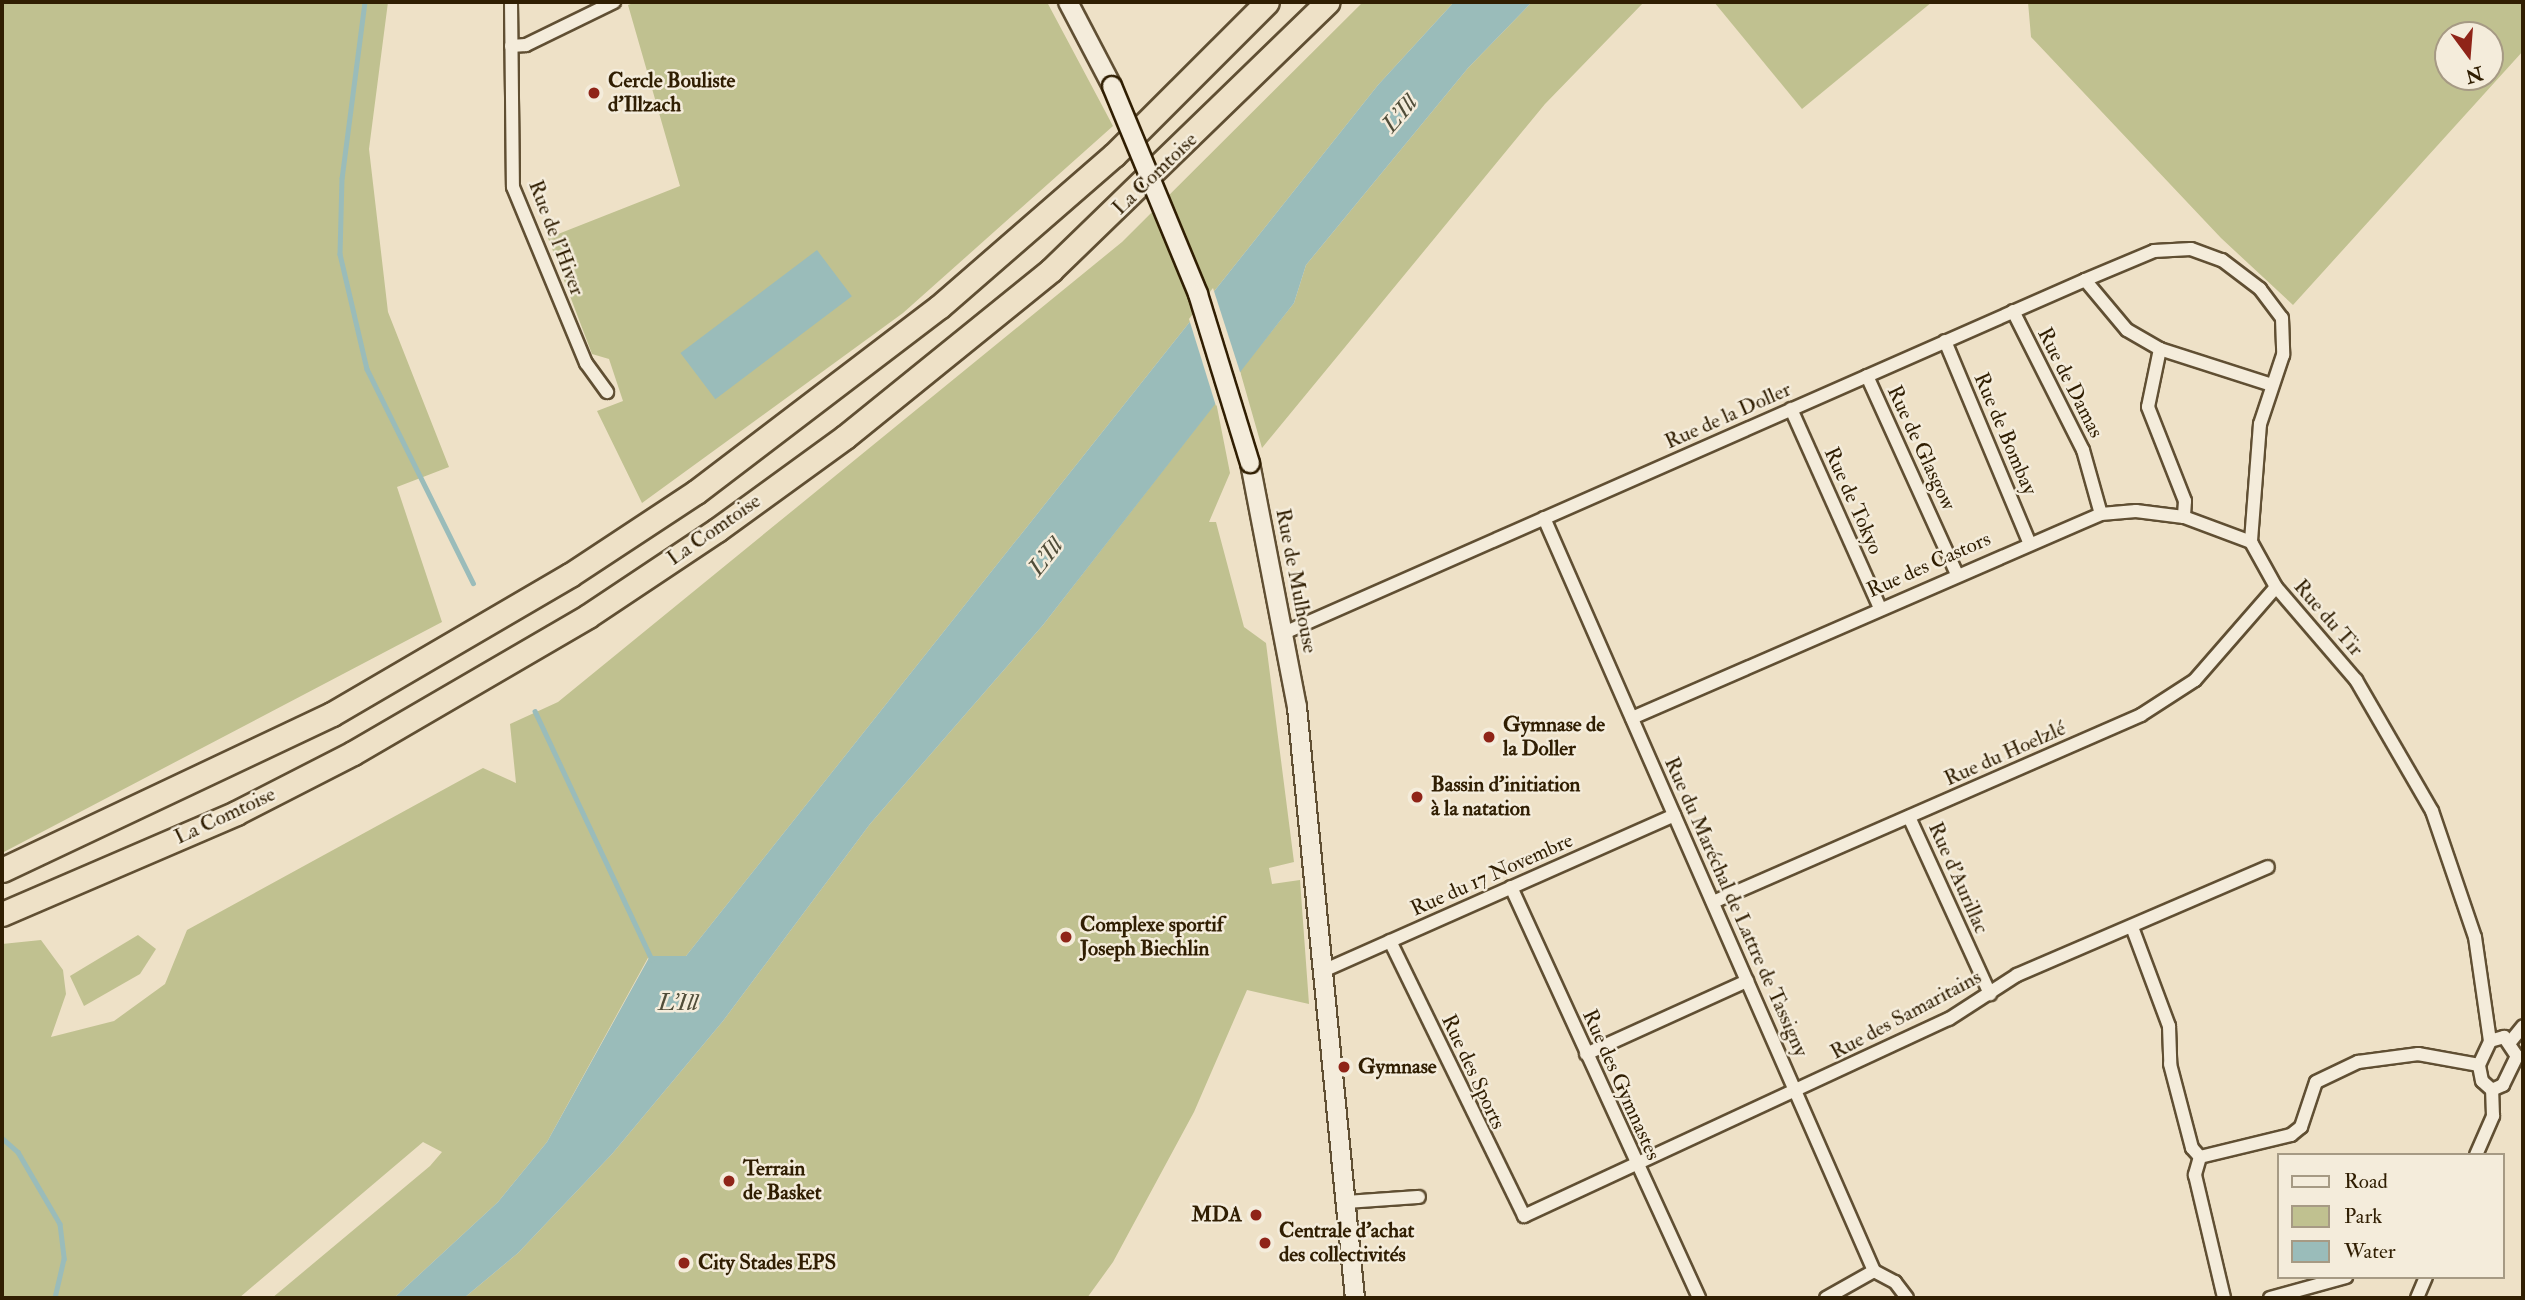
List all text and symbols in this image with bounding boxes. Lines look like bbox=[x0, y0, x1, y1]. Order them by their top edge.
north arrow bbox=[2434, 21, 2504, 91]
text: N bbox=[2463, 60, 2486, 88]
place label: Cercle Bouliste d'Illzach bbox=[608, 68, 735, 118]
marker: Cercle Bouliste d'Illzach bbox=[586, 85, 602, 101]
water label: L'Ill bbox=[1377, 90, 1423, 138]
street label: La Comtoise bbox=[1107, 127, 1203, 221]
street label: Rue de l'Hiver bbox=[523, 177, 589, 299]
street label: Rue de Damas bbox=[2031, 324, 2109, 442]
street label: Rue de Bombay bbox=[1968, 369, 2042, 499]
street label: Rue de la Doller bbox=[1661, 377, 1795, 455]
street label: Rue de Glasgow bbox=[1881, 382, 1961, 514]
street label: Rue de Tokyo bbox=[1818, 444, 1888, 558]
street label: La Comtoise bbox=[662, 489, 766, 571]
street label: Rue de Mulhouse bbox=[1270, 507, 1322, 655]
street label: Rue des Castors bbox=[1863, 527, 1995, 603]
water label: L'Ill bbox=[1023, 533, 1069, 581]
street label: Rue du Tir bbox=[2288, 575, 2368, 661]
place label: Gymnase de la Doller bbox=[1503, 712, 1605, 762]
street label: Rue du Hoelzlé bbox=[1941, 716, 2069, 792]
marker: Gymnase de la Doller bbox=[1481, 729, 1497, 745]
street label: Rue du Maréchal de Lattre de Tassigny bbox=[1658, 753, 1814, 1061]
place label: Bassin d'initiation à la natation bbox=[1431, 772, 1580, 822]
street label: La Comtoise bbox=[171, 782, 279, 850]
marker: Bassin d'initiation à la natation bbox=[1409, 789, 1425, 805]
street label: Rue d'Aurillac bbox=[1922, 818, 1994, 938]
street label: Rue du 17 Novembre bbox=[1407, 828, 1577, 922]
place label: Complexe sportif Joseph Biechlin bbox=[1080, 912, 1224, 962]
marker: Complexe sportif Joseph Biechlin bbox=[1058, 929, 1074, 945]
street label: Rue des Samaritains bbox=[1826, 965, 1986, 1065]
water label: L'Ill bbox=[658, 989, 698, 1017]
street label: Rue des Gymnastes bbox=[1576, 1006, 1666, 1164]
street label: Rue des Sports bbox=[1435, 1011, 1511, 1133]
place label: Gymnase bbox=[1358, 1054, 1437, 1080]
marker: Gymnase bbox=[1336, 1059, 1352, 1075]
legend bbox=[2276, 1153, 2504, 1279]
place label: Terrain de Basket bbox=[743, 1156, 821, 1206]
text: Road bbox=[2344, 1168, 2388, 1195]
marker: Terrain de Basket bbox=[721, 1173, 737, 1189]
place label: MDA bbox=[1192, 1202, 1242, 1228]
text: Park bbox=[2344, 1203, 2382, 1230]
marker: MDA bbox=[1248, 1207, 1264, 1223]
place label: Centrale d'achat des collectivités bbox=[1279, 1218, 1414, 1268]
marker: Centrale d'achat des collectivités bbox=[1257, 1235, 1273, 1251]
text: Water bbox=[2344, 1238, 2396, 1265]
place label: City Stades EPS bbox=[698, 1250, 836, 1276]
marker: City Stades EPS bbox=[676, 1255, 692, 1271]

